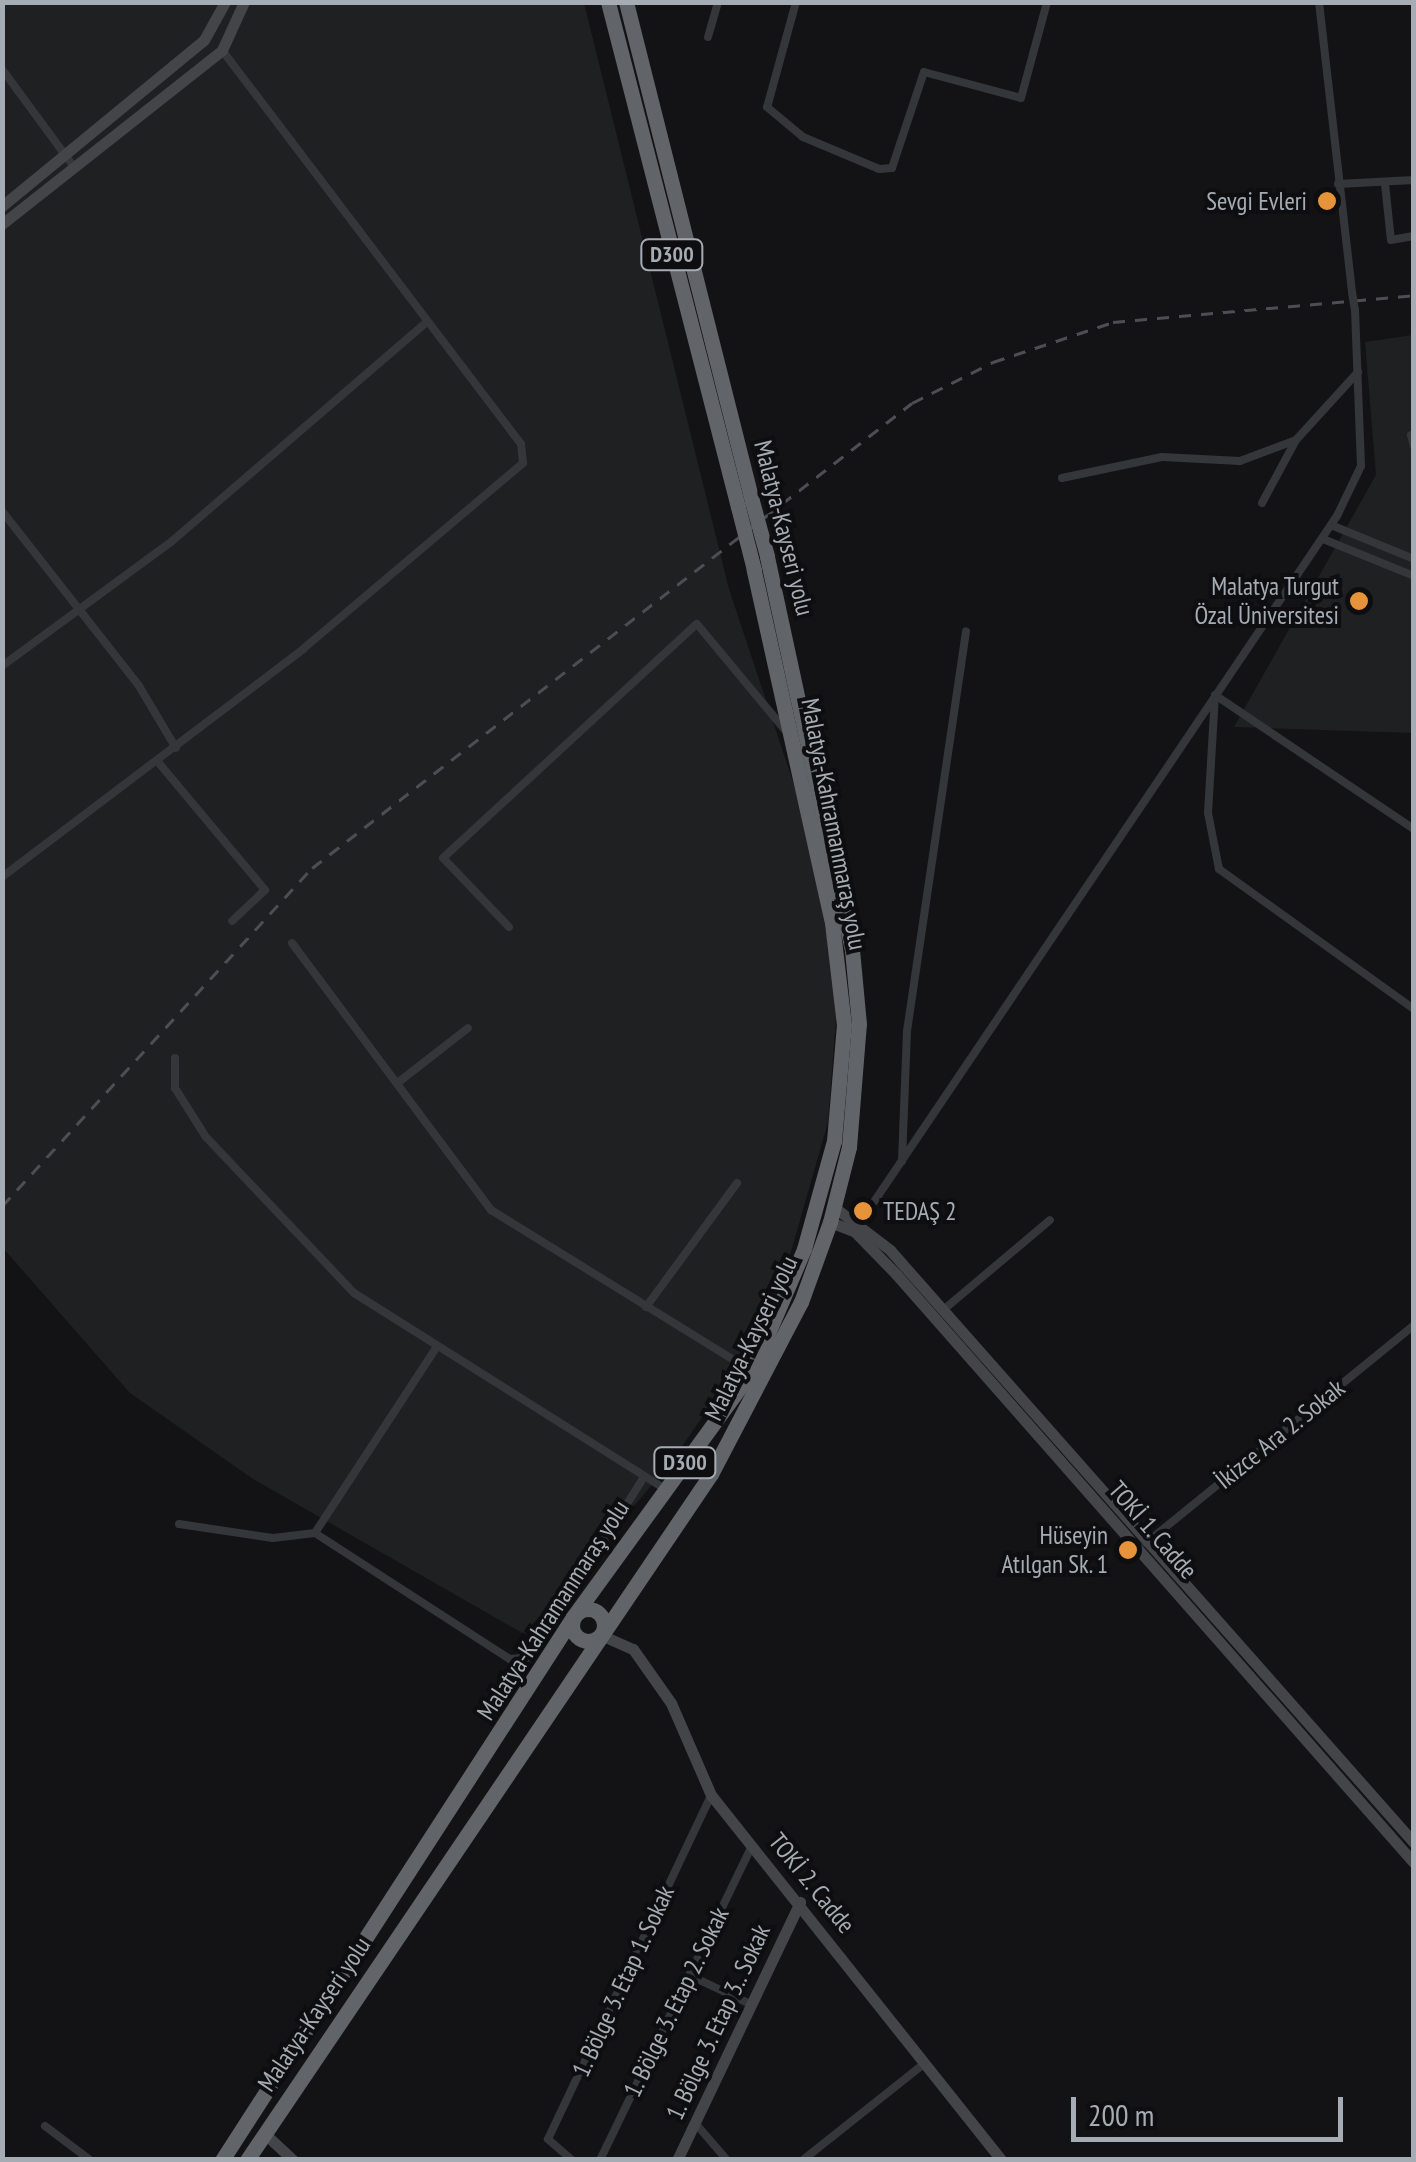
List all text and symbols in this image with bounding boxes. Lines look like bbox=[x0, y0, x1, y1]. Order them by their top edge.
place label: Sevgi Evleri bbox=[1206, 186, 1307, 216]
marker: Sevgi Evleri bbox=[1316, 190, 1338, 212]
road number: D300 bbox=[640, 238, 704, 272]
street label: Malatya-Kayseri yolu bbox=[748, 437, 820, 619]
place label: Malatya Turgut Özal Üniversitesi bbox=[1195, 572, 1339, 631]
marker: Malatya Turgut Özal Üniversitesi bbox=[1348, 590, 1370, 612]
street label: Malatya-Kahramanmaraş yolu bbox=[795, 696, 873, 952]
place label: TEDAŞ 2 bbox=[883, 1196, 957, 1226]
marker: TEDAŞ 2 bbox=[852, 1200, 874, 1222]
street label: Malatya-Kayseri yolu bbox=[698, 1251, 804, 1425]
street label: İkizce Ara 2. Sokak bbox=[1209, 1372, 1351, 1496]
road number: D300 bbox=[652, 1446, 718, 1480]
street label: TOKİ 1. Cadde bbox=[1102, 1474, 1204, 1586]
street label: Malatya-Kahramanmaraş yolu bbox=[471, 1495, 635, 1725]
place label: Hüseyin Atılgan Sk. 1 bbox=[1000, 1521, 1108, 1580]
marker: Hüseyin Atılgan Sk. 1 bbox=[1117, 1539, 1139, 1561]
street label: TOKİ 2. Cadde bbox=[762, 1826, 862, 1940]
street label: 1. Bölge 3. Etap 1. Sokak bbox=[565, 1878, 681, 2084]
street label: 1. Bölge 3. Etap 2. Sokak bbox=[616, 1900, 736, 2104]
street label: 1. Bölge 3. Etap 3.. Sokak bbox=[659, 1917, 777, 2127]
street label: Malatya-Kayseri yolu bbox=[251, 1931, 377, 2097]
scale bar bbox=[1076, 2077, 1348, 2139]
text: 200 m bbox=[1088, 2095, 1154, 2134]

